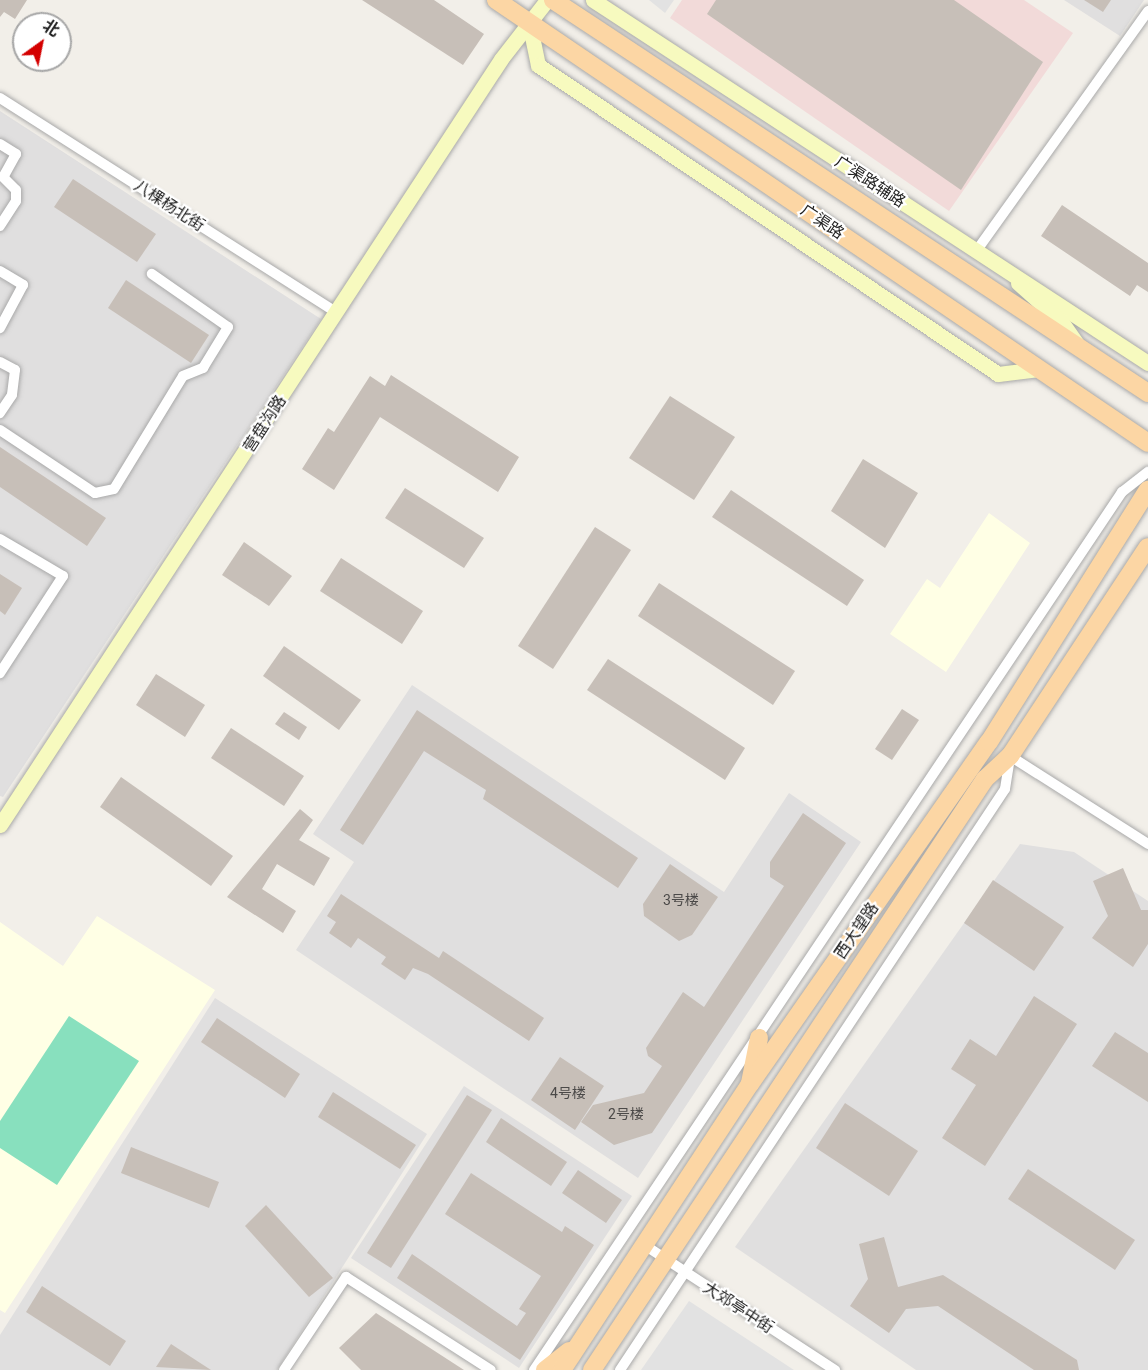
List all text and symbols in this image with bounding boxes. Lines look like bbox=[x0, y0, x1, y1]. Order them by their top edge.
north arrow bbox=[12, 12, 72, 72]
text: 北 bbox=[39, 16, 63, 40]
street label: 广渠路辅路 bbox=[831, 152, 909, 212]
street label: 八棵杨北街 bbox=[130, 176, 208, 236]
street label: 广渠路 bbox=[797, 201, 847, 243]
street label: 营盘沟路 bbox=[240, 392, 290, 456]
house number: 3号楼 bbox=[663, 892, 699, 908]
street label: 西大望路 bbox=[831, 899, 883, 963]
house number: 4号楼 bbox=[550, 1085, 586, 1101]
house number: 2号楼 bbox=[608, 1106, 644, 1122]
street label: 大郊亭中街 bbox=[699, 1278, 777, 1338]

